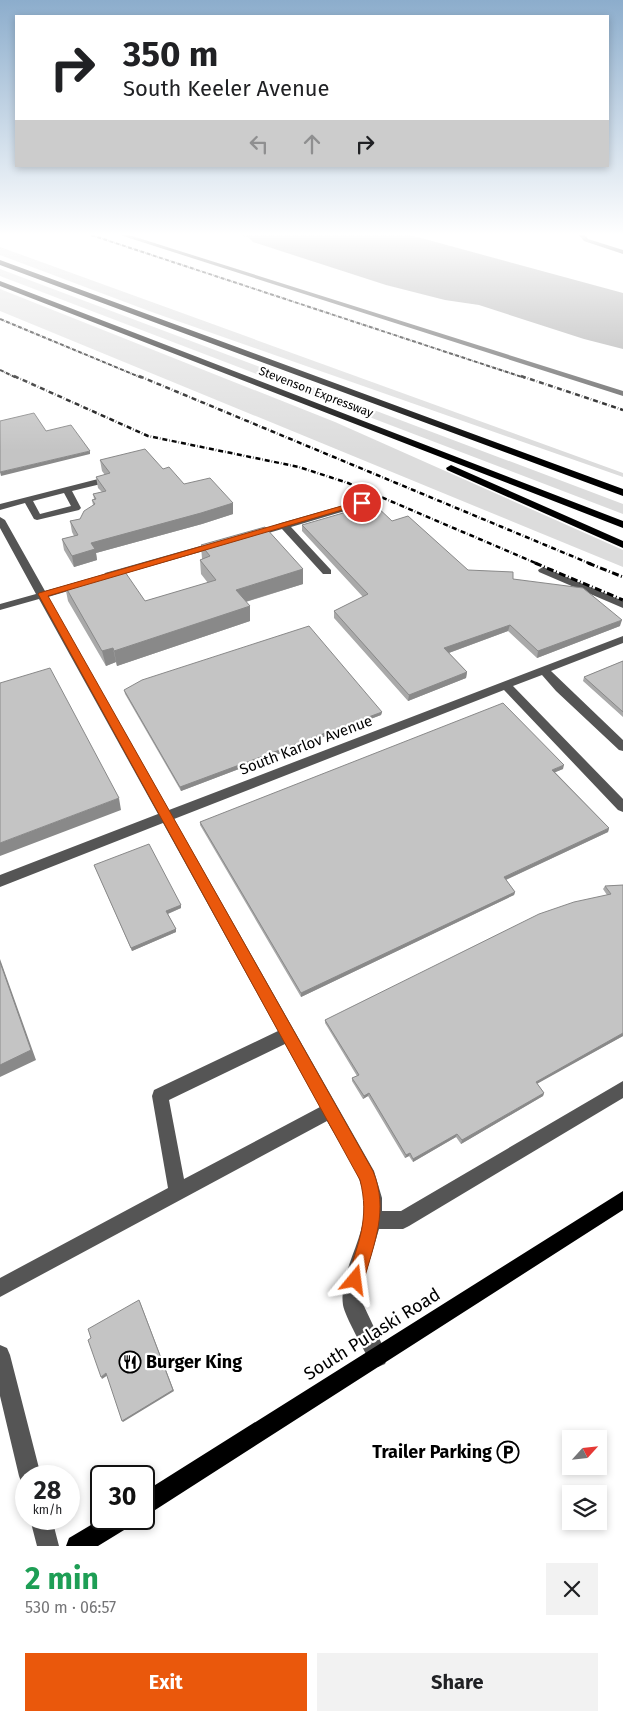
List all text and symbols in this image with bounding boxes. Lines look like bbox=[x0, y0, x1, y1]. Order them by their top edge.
text: 350 m bbox=[123, 33, 218, 75]
icon: right bbox=[40, 35, 105, 100]
text: South Keeler Avenue bbox=[123, 75, 330, 102]
icon: left bbox=[245, 130, 273, 158]
icon: ahead bbox=[298, 130, 326, 158]
icon: right bbox=[351, 130, 379, 158]
street label: Stevenson Expressway bbox=[257, 364, 375, 420]
pin bbox=[341, 482, 383, 524]
icon: arrive bbox=[348, 489, 376, 517]
street label: South Karlov Avenue bbox=[237, 711, 375, 779]
position arrow bbox=[328, 1253, 380, 1305]
street label: South Pulaski Road bbox=[300, 1283, 444, 1385]
restaurant icon: Burger King bbox=[118, 1350, 142, 1374]
place label: Burger King bbox=[146, 1351, 242, 1373]
north arrow bbox=[562, 1430, 608, 1475]
map controls bbox=[562, 1430, 607, 1530]
parking icon: Trailer Parking bbox=[496, 1440, 520, 1464]
place label: Trailer Parking bbox=[372, 1441, 492, 1463]
speed limit sign: 30 bbox=[90, 1465, 155, 1530]
text: 28 bbox=[34, 1476, 61, 1506]
button: layers bbox=[562, 1485, 607, 1530]
text: km/h bbox=[33, 1503, 62, 1517]
text: 2 min bbox=[25, 1561, 99, 1597]
button: close bbox=[546, 1563, 598, 1615]
text: 530 m · 06:57 bbox=[25, 1598, 116, 1617]
button: Exit bbox=[25, 1653, 307, 1711]
button: Share bbox=[317, 1653, 598, 1711]

